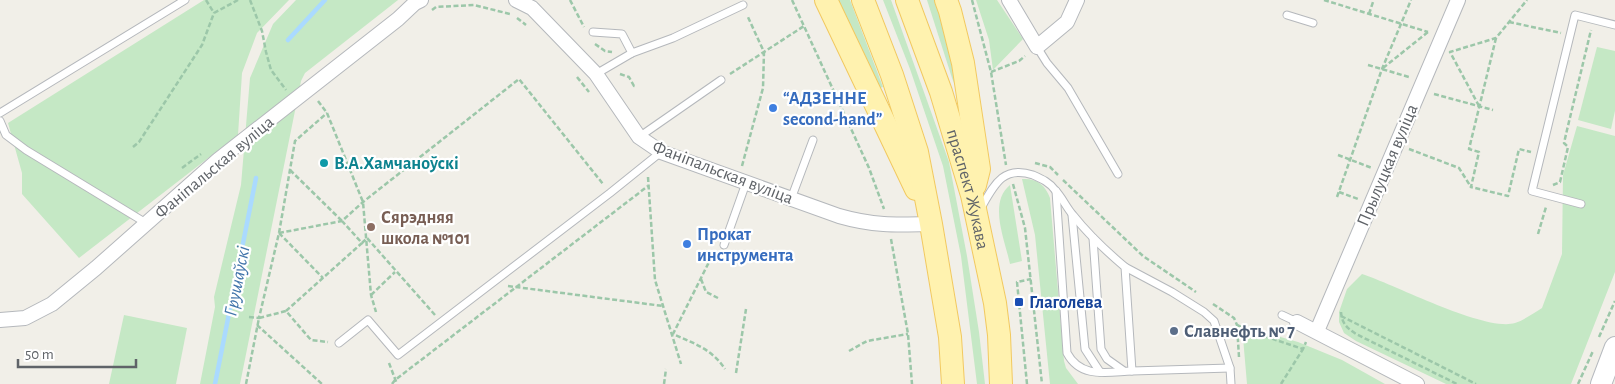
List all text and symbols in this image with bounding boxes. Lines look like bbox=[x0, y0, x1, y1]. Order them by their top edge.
place label: “АДЗЕННЕ second-hand” bbox=[783, 90, 883, 129]
marker: “АДЗЕННЕ second-hand” bbox=[767, 102, 779, 114]
street label: Прылуцкая вуліца bbox=[1354, 102, 1422, 229]
street label: Фаніпальская вуліца bbox=[152, 113, 278, 223]
street label: праспект Жукава bbox=[943, 127, 991, 251]
street label: Фаніпальская вуліца bbox=[650, 138, 795, 208]
place label: В.А.Хамчаноўскі bbox=[334, 155, 459, 173]
marker: В.А.Хамчаноўскі bbox=[318, 157, 330, 169]
place label: Сярэдняя школа №101 bbox=[381, 209, 470, 248]
marker: Сярэдняя школа №101 bbox=[365, 221, 377, 233]
place label: Прокат инструмента bbox=[697, 226, 794, 265]
marker: Прокат инструмента bbox=[681, 238, 693, 250]
water label: Грушаўскі bbox=[221, 245, 254, 318]
place label: Глаголева bbox=[1029, 294, 1103, 312]
marker: Глаголева bbox=[1013, 296, 1025, 308]
place label: Славнефть № 7 bbox=[1184, 323, 1295, 341]
marker: Славнефть № 7 bbox=[1168, 325, 1180, 337]
scale bar bbox=[18, 336, 135, 368]
text: 50 m bbox=[25, 347, 54, 362]

